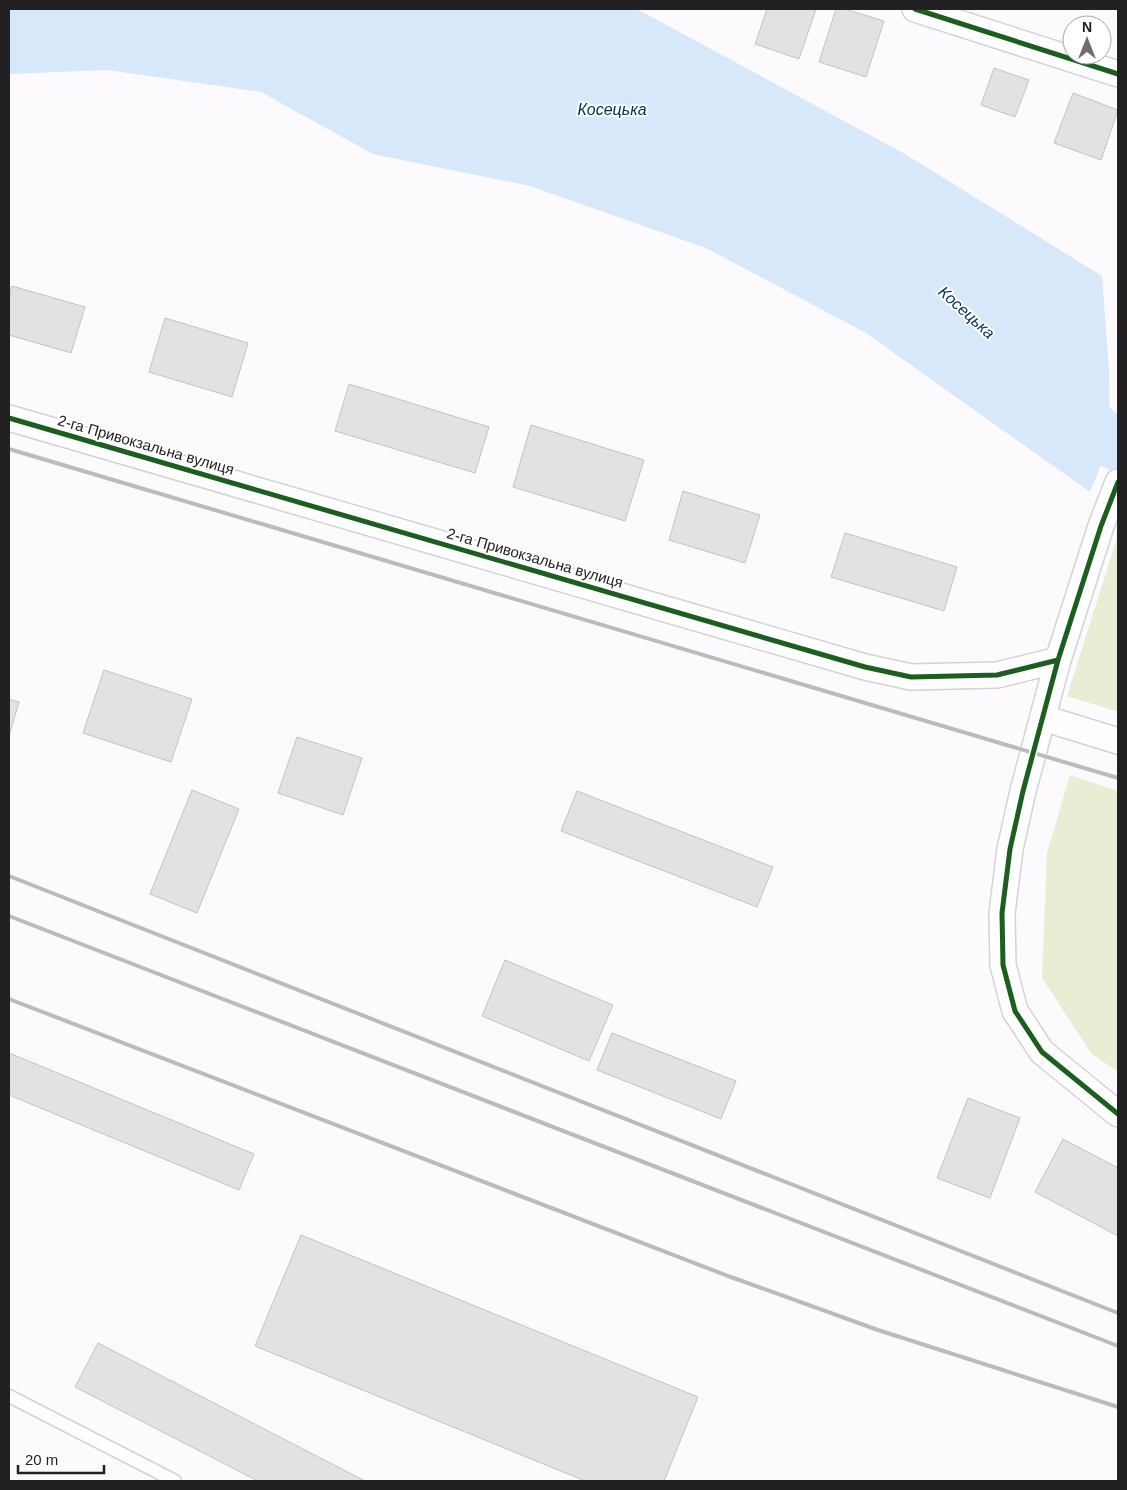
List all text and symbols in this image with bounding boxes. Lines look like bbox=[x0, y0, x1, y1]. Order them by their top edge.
north arrow bbox=[1062, 15, 1112, 65]
text: N bbox=[1082, 19, 1092, 35]
water label: Косецька bbox=[577, 101, 647, 118]
water label: Косецька bbox=[935, 283, 998, 342]
street label: 2-га Привокзальна вулиця bbox=[56, 411, 236, 478]
street label: 2-га Привокзальна вулиця bbox=[445, 524, 625, 591]
scale bar bbox=[18, 1442, 104, 1474]
text: 20 m bbox=[25, 1451, 58, 1468]

